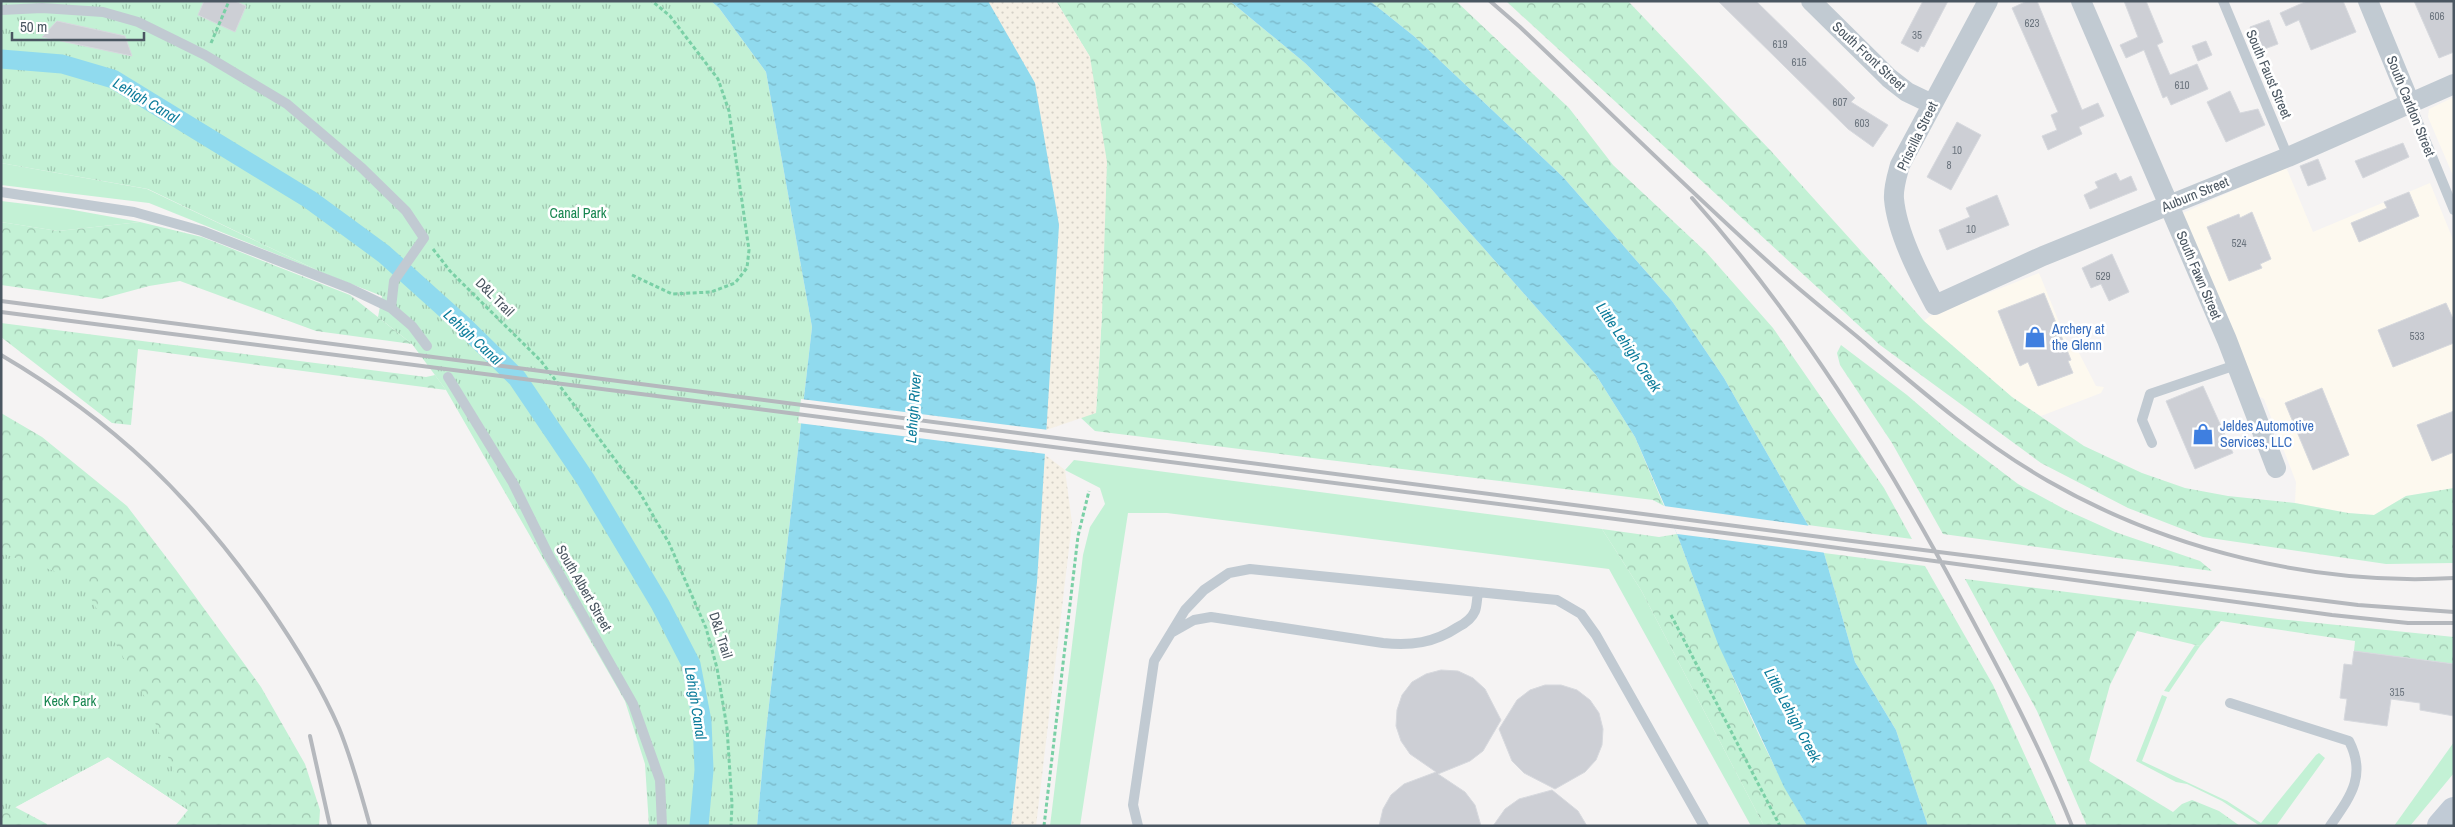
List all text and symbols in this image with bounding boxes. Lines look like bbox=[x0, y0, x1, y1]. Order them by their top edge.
house number: 606 bbox=[2429, 9, 2445, 23]
scale bar bbox=[12, 10, 145, 42]
text: 50 m bbox=[20, 16, 47, 37]
house number: 623 bbox=[2024, 16, 2040, 30]
street label: South Front Street bbox=[1829, 17, 1909, 95]
street label: South Faust Street bbox=[2242, 27, 2296, 121]
house number: 35 bbox=[1912, 28, 1922, 42]
house number: 619 bbox=[1772, 37, 1788, 51]
street label: South Carldon Street bbox=[2383, 53, 2439, 159]
house number: 615 bbox=[1791, 55, 1807, 69]
water label: Lehigh Canal bbox=[109, 72, 183, 128]
house number: 610 bbox=[2174, 78, 2190, 92]
house number: 607 bbox=[1832, 95, 1848, 109]
street label: Priscilla Street bbox=[1893, 99, 1941, 173]
house number: 603 bbox=[1854, 116, 1870, 130]
house number: 10 bbox=[1952, 143, 1962, 157]
house number: 8 bbox=[1946, 158, 1952, 172]
street label: Auburn Street bbox=[2158, 172, 2231, 216]
park label: Canal Park bbox=[550, 204, 607, 222]
house number: 10 bbox=[1966, 222, 1976, 236]
street label: South Fawn Street bbox=[2172, 228, 2226, 322]
house number: 524 bbox=[2231, 236, 2247, 250]
house number: 529 bbox=[2095, 269, 2111, 283]
street label: D&L Trail bbox=[472, 274, 518, 320]
water label: Little Lehigh Creek bbox=[1591, 298, 1667, 397]
water label: Lehigh Canal bbox=[439, 304, 507, 370]
place label: Archery at the Glenn bbox=[2051, 320, 2104, 354]
shop icon: Archery at the Glenn bbox=[2022, 324, 2048, 350]
house number: 533 bbox=[2409, 329, 2425, 343]
water label: Lehigh River bbox=[900, 371, 926, 444]
place label: Jeldes Automotive Services, LLC bbox=[2220, 417, 2314, 451]
shop icon: Jeldes Automotive Services, LLC bbox=[2190, 421, 2216, 447]
street label: South Albert Street bbox=[552, 542, 616, 634]
street label: D&L Trail bbox=[705, 610, 737, 660]
water label: Little Lehigh Creek bbox=[1759, 664, 1827, 767]
water label: Lehigh Canal bbox=[680, 665, 712, 741]
house number: 315 bbox=[2389, 685, 2405, 699]
park label: Keck Park bbox=[44, 692, 96, 710]

